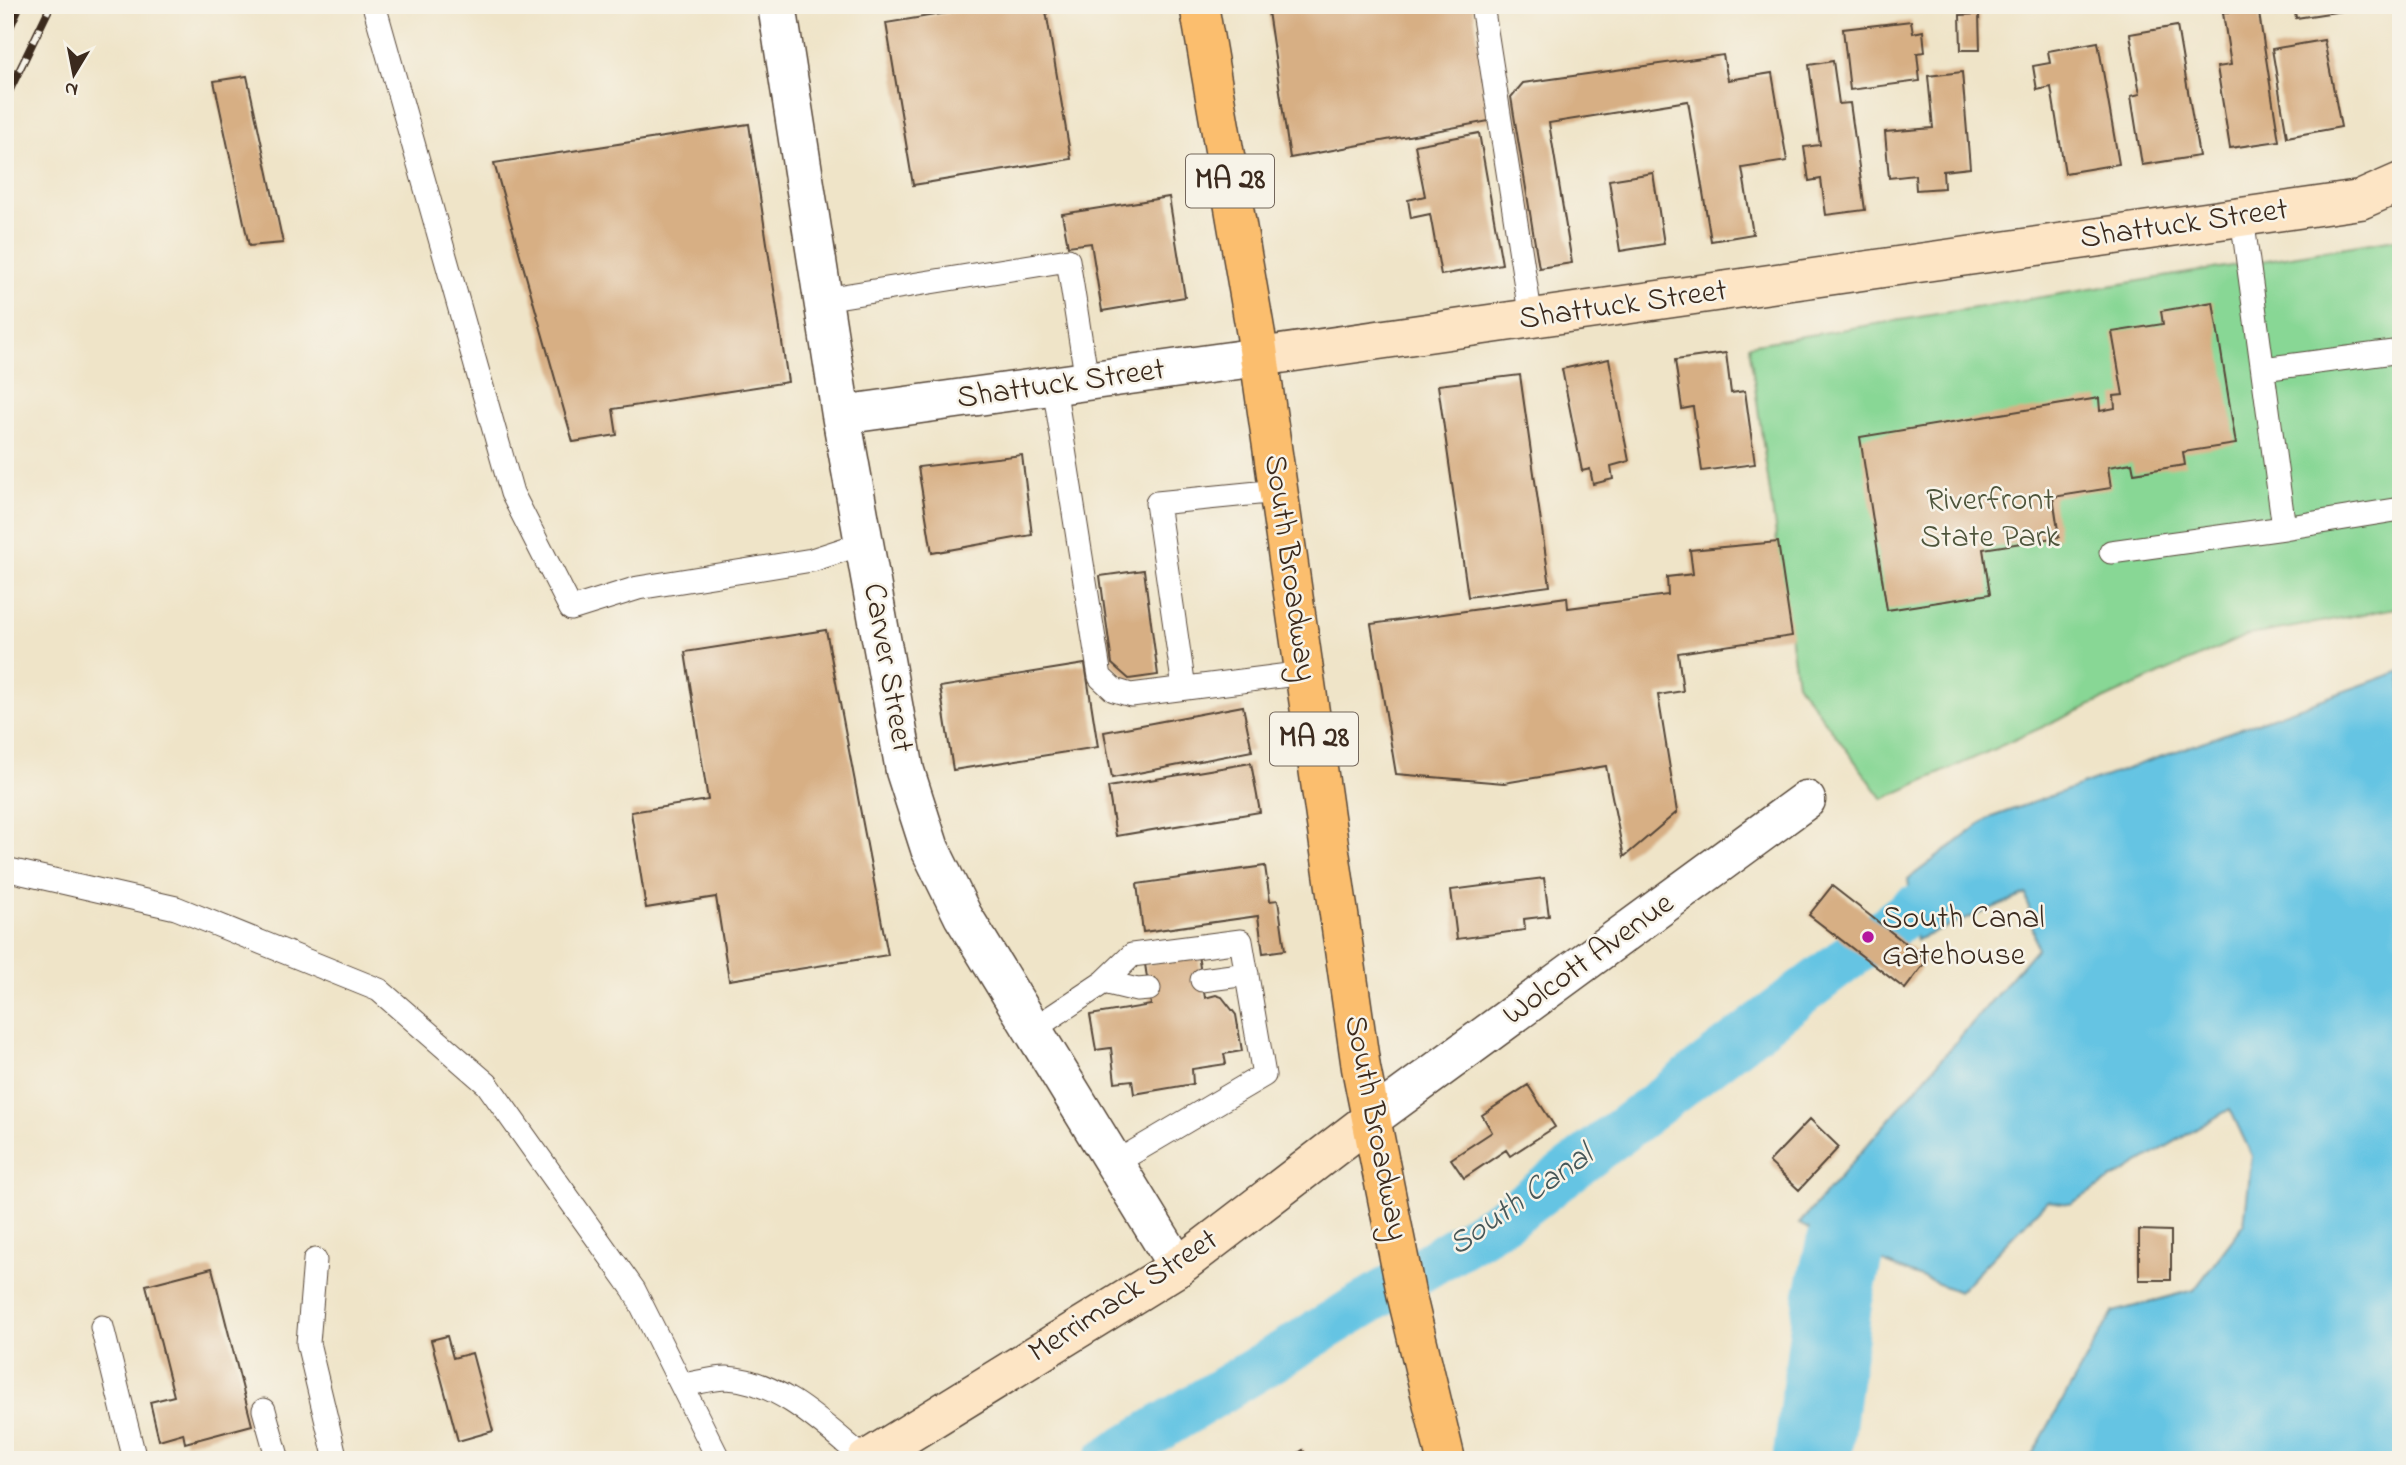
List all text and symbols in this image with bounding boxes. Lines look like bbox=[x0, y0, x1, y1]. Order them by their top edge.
north arrow bbox=[38, 38, 108, 108]
text: N bbox=[63, 74, 80, 103]
road number: MA 28 bbox=[1186, 154, 1274, 208]
street label: Shattuck Street bbox=[2077, 187, 2291, 263]
street label: Shattuck Street bbox=[1516, 268, 1730, 344]
street label: Shattuck Street bbox=[954, 347, 1168, 423]
street label: South Broadway bbox=[1250, 451, 1328, 685]
park label: Riverfront State Park bbox=[1920, 478, 2061, 562]
street label: Carver Street bbox=[849, 580, 925, 757]
road number: MA 28 bbox=[1270, 712, 1358, 766]
street label: Wolcott Avenue bbox=[1494, 881, 1685, 1038]
place label: South Canal Gatehouse bbox=[1882, 896, 2045, 980]
marker: South Canal Gatehouse bbox=[1860, 929, 1876, 945]
street label: South Broadway bbox=[1330, 1011, 1420, 1245]
water label: South Canal bbox=[1439, 1131, 1606, 1269]
street label: Merrimack Street bbox=[1020, 1218, 1229, 1376]

